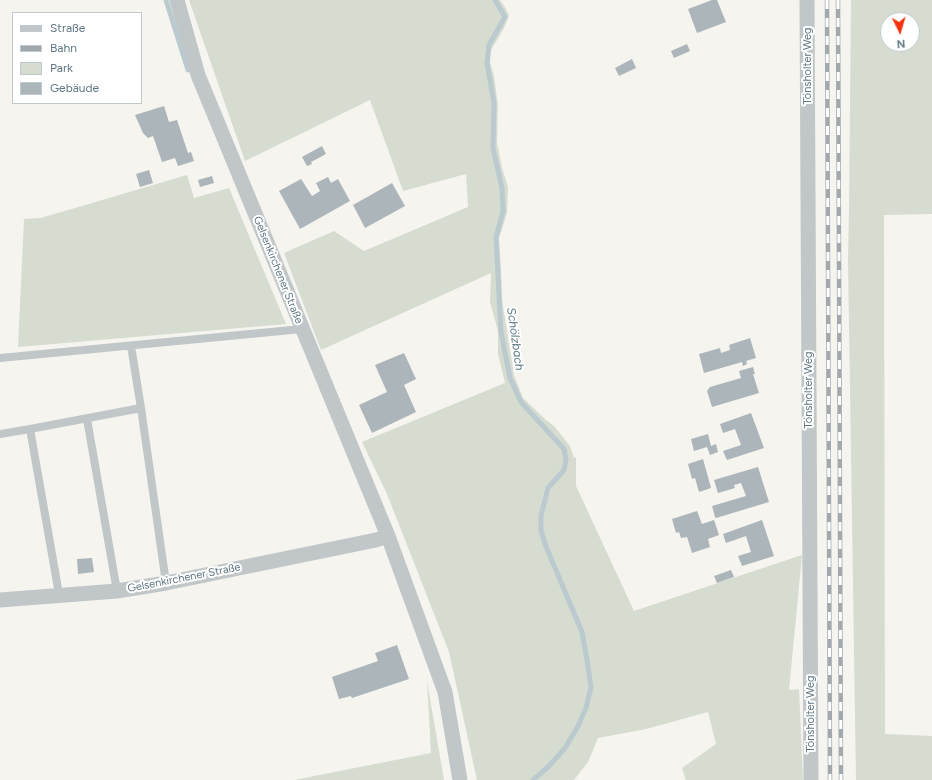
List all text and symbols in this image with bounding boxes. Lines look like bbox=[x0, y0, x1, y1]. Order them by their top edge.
legend bbox=[12, 12, 142, 104]
north arrow bbox=[880, 12, 920, 52]
text: Straße bbox=[50, 21, 85, 35]
street label: Tönsholter Weg bbox=[801, 27, 815, 105]
text: N bbox=[896, 37, 906, 50]
text: Bahn bbox=[50, 41, 77, 55]
text: Park bbox=[50, 61, 73, 75]
text: Gebäude bbox=[50, 81, 99, 95]
street label: Gelsenkirchener Straße bbox=[250, 214, 306, 326]
water label: Schölzbach bbox=[503, 307, 527, 371]
street label: Tönsholter Weg bbox=[802, 351, 816, 429]
street label: Gelsenkirchener Straße bbox=[126, 561, 242, 595]
street label: Tönsholter Weg bbox=[804, 675, 818, 753]

